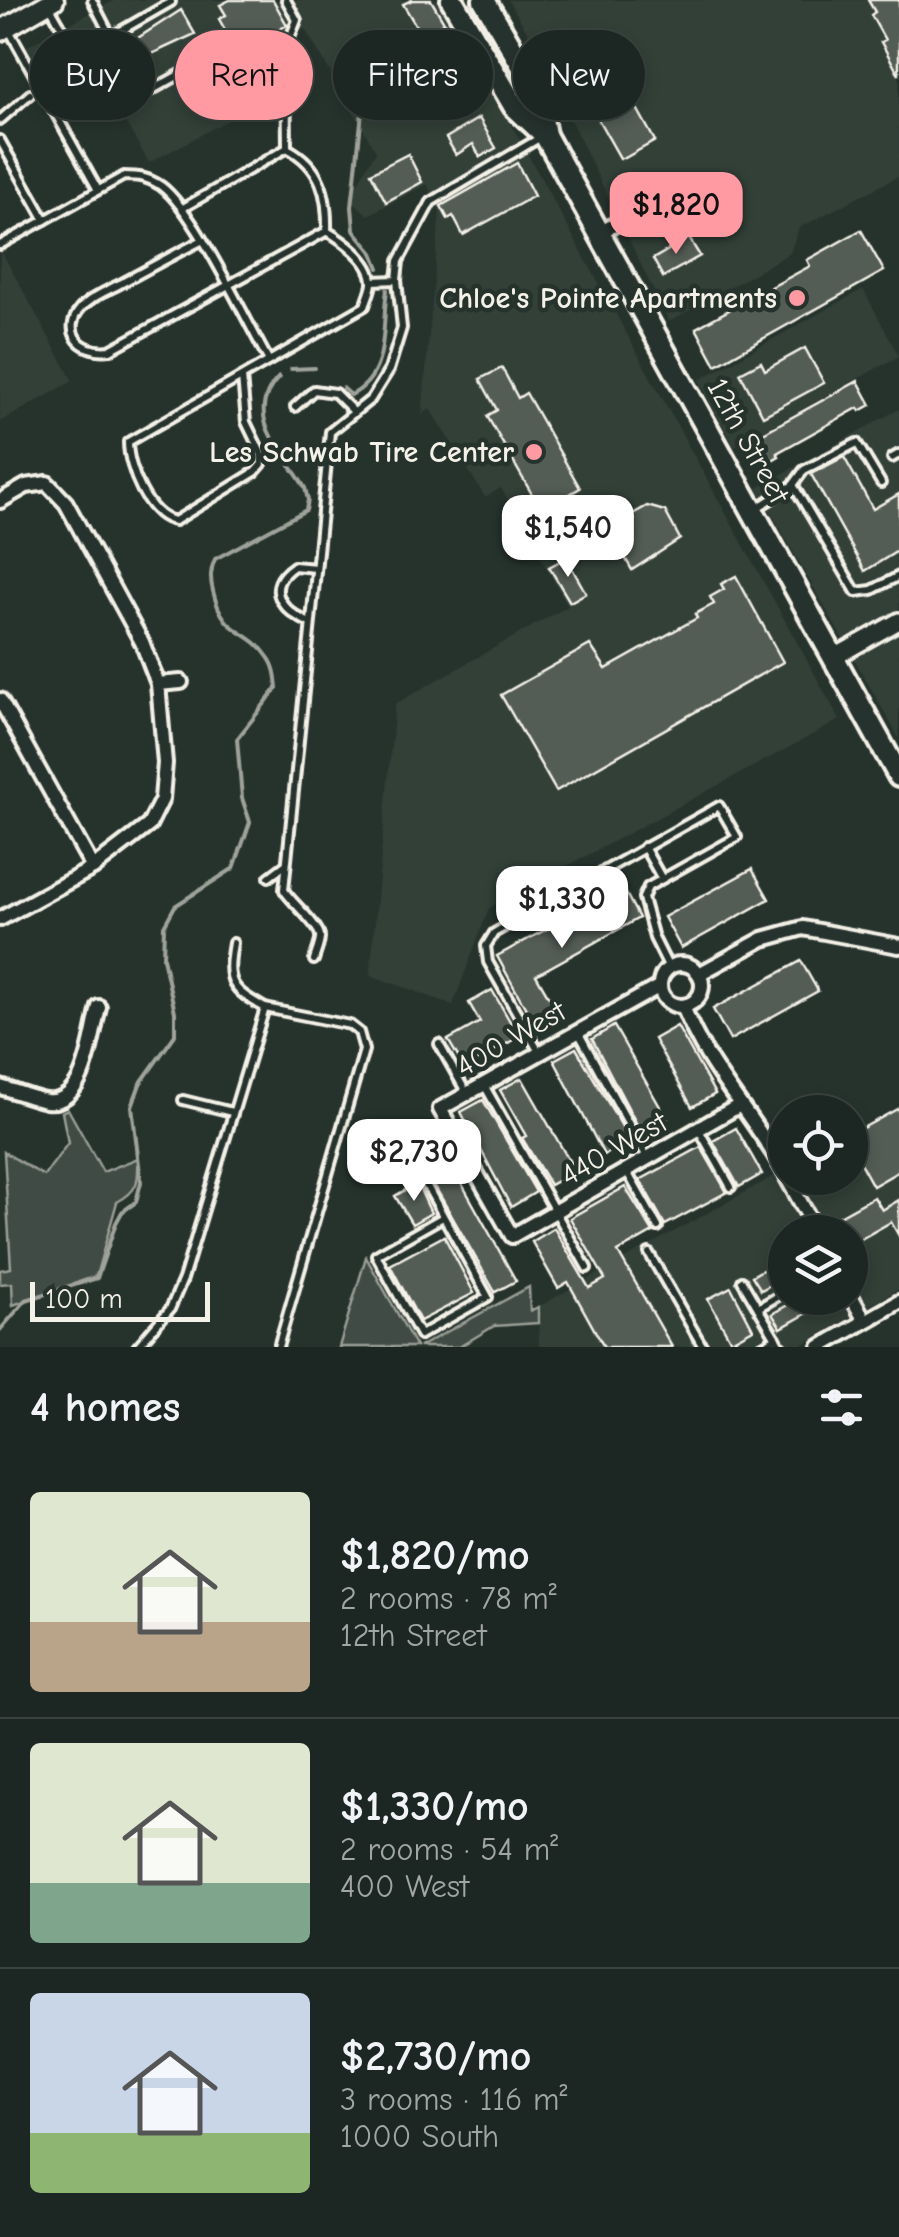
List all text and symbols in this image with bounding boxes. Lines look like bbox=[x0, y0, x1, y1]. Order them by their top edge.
chip: Buy bbox=[30, 30, 155, 120]
chip: Rent bbox=[175, 30, 313, 120]
chip: Filters bbox=[333, 30, 493, 120]
chip: New bbox=[513, 30, 645, 120]
pin: $1,820 bbox=[595, 172, 757, 257]
text: $1,820 bbox=[632, 186, 720, 223]
place label: Chloe's Pointe Apartments bbox=[439, 281, 777, 316]
marker: Chloe's Pointe Apartments bbox=[786, 287, 808, 309]
street label: 12th Street bbox=[699, 372, 797, 511]
place label: Les Schwab Tire Center bbox=[209, 435, 514, 470]
marker: Les Schwab Tire Center bbox=[523, 441, 545, 463]
pin: $1,540 bbox=[487, 495, 649, 580]
text: $1,540 bbox=[524, 509, 612, 546]
pin: $1,330 bbox=[481, 866, 643, 951]
text: $1,330 bbox=[518, 880, 606, 917]
street label: 400 West bbox=[450, 993, 573, 1084]
map controls bbox=[768, 1095, 868, 1315]
button: locate bbox=[768, 1095, 868, 1195]
street label: 440 West bbox=[554, 1104, 675, 1194]
pin: $2,730 bbox=[333, 1119, 495, 1204]
text: $2,730 bbox=[369, 1133, 459, 1170]
button: layers bbox=[768, 1215, 868, 1315]
scale bar bbox=[30, 1277, 210, 1322]
text: 100 m bbox=[45, 1283, 123, 1315]
icon: filters bbox=[814, 1380, 869, 1435]
text: 4 homes bbox=[30, 1383, 180, 1432]
text: $1,820/mo bbox=[340, 1531, 530, 1580]
icon: home bbox=[110, 1532, 230, 1652]
text: 2 rooms · 78 m² bbox=[340, 1580, 557, 1617]
text: 12th Street bbox=[340, 1617, 487, 1654]
text: $1,330/mo bbox=[340, 1782, 529, 1831]
icon: home bbox=[110, 1783, 230, 1903]
text: 2 rooms · 54 m² bbox=[340, 1831, 558, 1868]
text: 400 West bbox=[340, 1868, 469, 1905]
text: $2,730/mo bbox=[340, 2032, 531, 2081]
icon: home bbox=[110, 2033, 230, 2153]
text: 3 rooms · 116 m² bbox=[340, 2081, 568, 2118]
text: 1000 South bbox=[340, 2118, 499, 2155]

